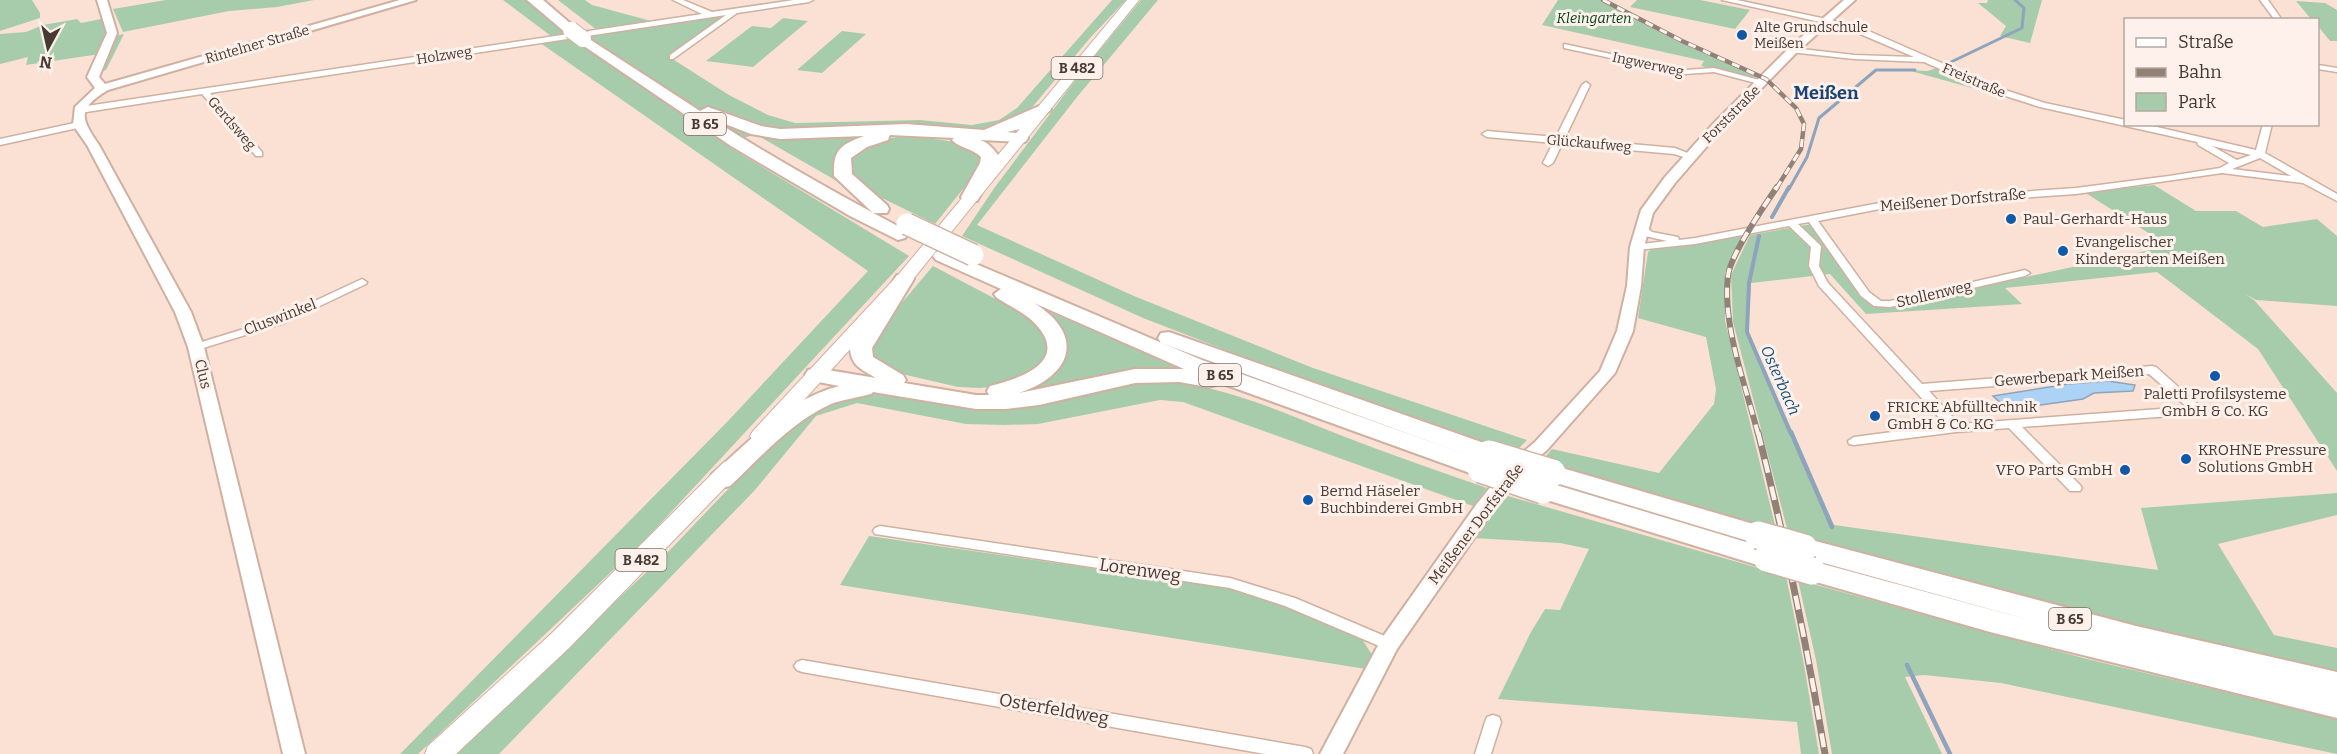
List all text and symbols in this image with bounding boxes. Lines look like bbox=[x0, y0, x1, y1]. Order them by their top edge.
park label: Kleingarten bbox=[1556, 10, 1632, 27]
north arrow bbox=[18, 18, 78, 78]
legend bbox=[2124, 18, 2319, 126]
place label: Alte Grundschule Meißen bbox=[1754, 19, 1868, 52]
street label: Rintelner Straße bbox=[203, 21, 311, 67]
marker: Alte Grundschule Meißen bbox=[1735, 28, 1749, 42]
text: Straße bbox=[2178, 31, 2234, 53]
street label: Holzweg bbox=[415, 43, 473, 68]
street label: Ingwerweg bbox=[1611, 49, 1685, 80]
text: N bbox=[39, 52, 53, 73]
road number: B 482 bbox=[1052, 57, 1102, 79]
street label: Freistraße bbox=[1940, 60, 2008, 101]
text: Bahn bbox=[2178, 61, 2222, 83]
street label: Forststraße bbox=[1699, 82, 1764, 147]
district label: Meißen bbox=[1793, 82, 1859, 104]
text: Park bbox=[2178, 91, 2217, 113]
street label: Gerdsweg bbox=[204, 93, 259, 154]
road number: B 65 bbox=[684, 113, 726, 135]
street label: Glückaufweg bbox=[1546, 131, 1632, 156]
street label: Meißener Dorfstraße bbox=[1879, 185, 2027, 215]
place label: Paul-Gerhardt-Haus bbox=[2023, 210, 2167, 228]
marker: Paul-Gerhardt-Haus bbox=[2004, 212, 2018, 226]
place label: Evangelischer Kindergarten Meißen bbox=[2075, 233, 2225, 268]
marker: Evangelischer Kindergarten Meißen bbox=[2056, 244, 2070, 258]
street label: Stollenweg bbox=[1894, 277, 1974, 311]
street label: Cluswinkel bbox=[241, 295, 319, 339]
water label: Osterbach bbox=[1757, 342, 1804, 418]
street label: Clus bbox=[191, 357, 215, 391]
street label: Gewerbepark Meißen bbox=[1993, 362, 2145, 390]
road number: B 65 bbox=[1199, 364, 1241, 386]
marker: Paletti Profilsysteme GmbH & Co. KG bbox=[2208, 369, 2222, 383]
place label: Paletti Profilsysteme GmbH & Co. KG bbox=[2143, 385, 2287, 420]
place label: FRICKE Abfülltechnik GmbH & Co. KG bbox=[1887, 398, 2038, 433]
marker: FRICKE Abfülltechnik GmbH & Co. KG bbox=[1868, 409, 1882, 423]
place label: KROHNE Pressure Solutions GmbH bbox=[2198, 441, 2326, 476]
marker: KROHNE Pressure Solutions GmbH bbox=[2179, 452, 2193, 466]
street label: Meißener Dorfstraße bbox=[1425, 460, 1527, 588]
place label: VFO Parts GmbH bbox=[1996, 461, 2113, 479]
marker: VFO Parts GmbH bbox=[2118, 463, 2132, 477]
place label: Bernd Häseler Buchbinderei GmbH bbox=[1320, 482, 1463, 517]
marker: Bernd Häseler Buchbinderei GmbH bbox=[1301, 493, 1315, 507]
road number: B 482 bbox=[616, 549, 666, 571]
street label: Lorenweg bbox=[1098, 553, 1182, 587]
road number: B 65 bbox=[2049, 608, 2091, 630]
street label: Osterfeldweg bbox=[997, 689, 1111, 729]

